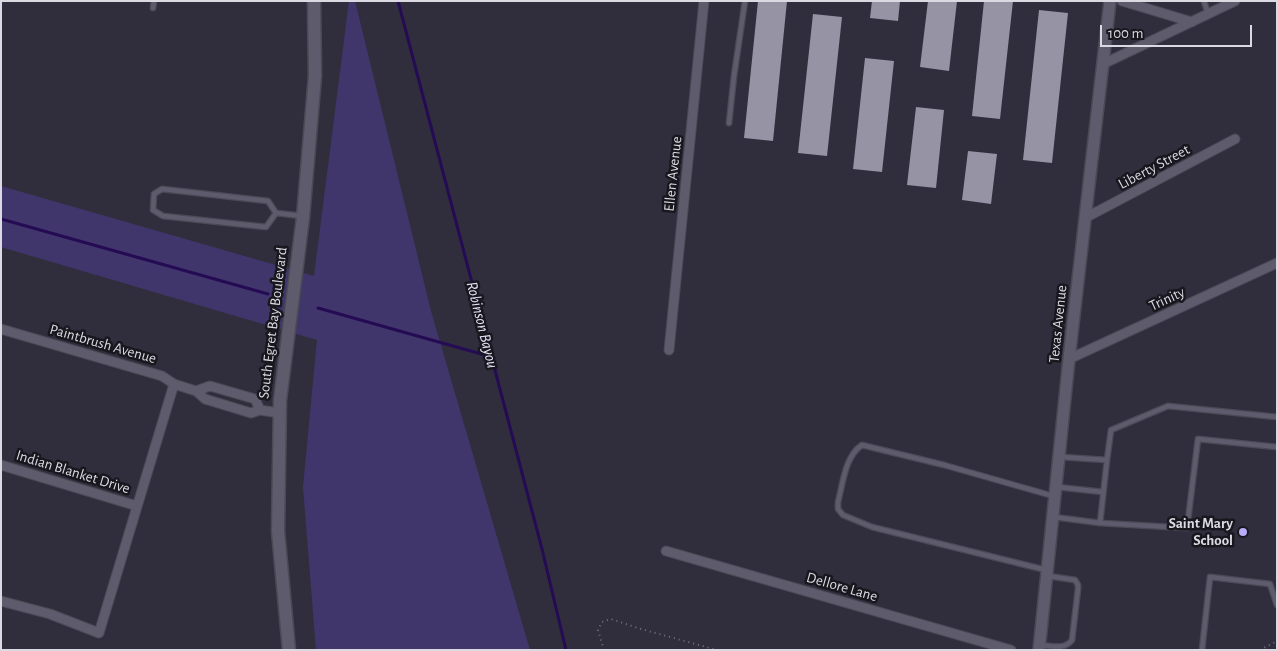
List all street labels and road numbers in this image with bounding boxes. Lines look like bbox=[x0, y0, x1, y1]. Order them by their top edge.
street label: Ellen Avenue bbox=[660, 136, 686, 212]
street label: Liberty Street bbox=[1115, 141, 1193, 193]
street label: South Egret Bay Boulevard bbox=[255, 246, 291, 400]
street label: Trinity bbox=[1146, 283, 1188, 315]
street label: Texas Avenue bbox=[1045, 284, 1071, 364]
street label: Paintbrush Avenue bbox=[48, 320, 158, 368]
street label: Indian Blanket Drive bbox=[14, 446, 132, 498]
street label: Dellore Lane bbox=[804, 568, 880, 606]

